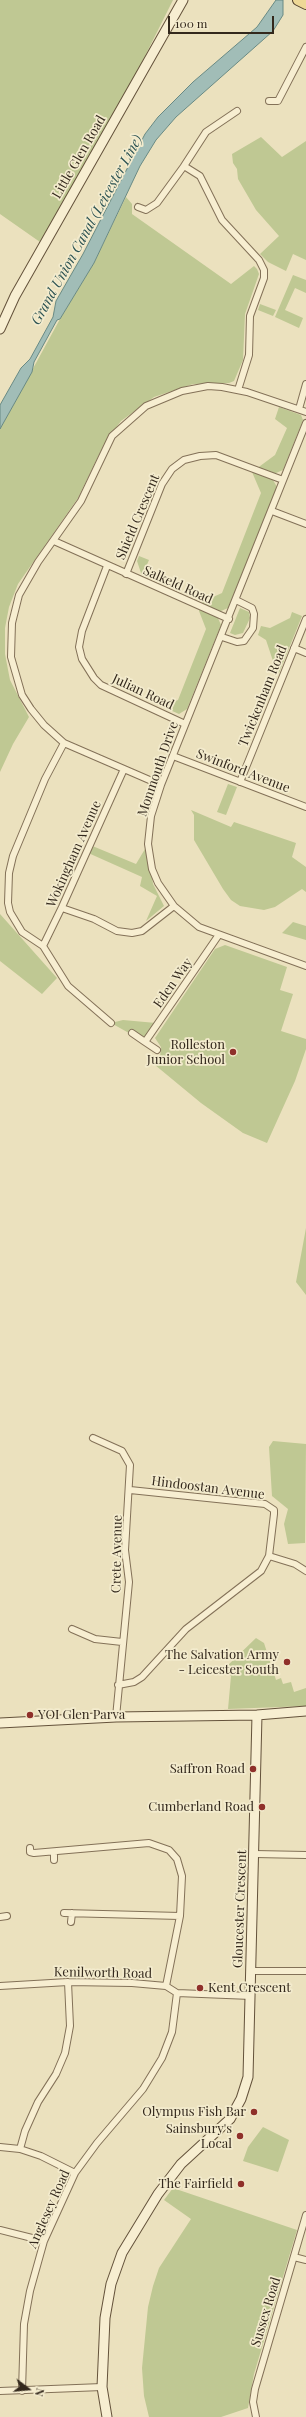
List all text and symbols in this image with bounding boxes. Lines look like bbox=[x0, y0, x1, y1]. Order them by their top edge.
scale bar bbox=[170, 8, 276, 34]
text: 100 m bbox=[175, 15, 207, 31]
street label: Little Glen Road bbox=[49, 113, 109, 201]
water label: Grand Union Canal (Leicester Line) bbox=[28, 132, 146, 328]
street label: Shield Crescent bbox=[113, 472, 163, 562]
street label: Salkeld Road bbox=[141, 563, 215, 607]
street label: Twickenham Road bbox=[236, 643, 290, 749]
street label: Julian Road bbox=[110, 671, 176, 713]
street label: Monmouth Drive bbox=[134, 719, 182, 819]
street label: Swinford Avenue bbox=[194, 746, 292, 796]
street label: Wokingham Avenue bbox=[43, 798, 105, 910]
street label: Eden Way bbox=[150, 955, 196, 1011]
place label: Rolleston Junior School bbox=[147, 1037, 225, 1068]
marker: Rolleston Junior School bbox=[228, 1047, 238, 1057]
street label: Hindoostan Avenue bbox=[150, 1473, 266, 1503]
street label: Crete Avenue bbox=[109, 1515, 125, 1593]
place label: The Salvation Army - Leicester South bbox=[165, 1647, 279, 1678]
marker: The Salvation Army - Leicester South bbox=[282, 1657, 292, 1667]
place label: YOI Glen Parva bbox=[38, 1707, 125, 1723]
marker: YOI Glen Parva bbox=[25, 1710, 35, 1720]
place label: Saffron Road bbox=[170, 1761, 245, 1777]
marker: Saffron Road bbox=[248, 1764, 258, 1774]
place label: Cumberland Road bbox=[148, 1799, 254, 1815]
marker: Cumberland Road bbox=[257, 1802, 267, 1812]
street label: Gloucester Crescent bbox=[230, 1850, 250, 1968]
street label: Kenilworth Road bbox=[54, 1964, 152, 1982]
place label: Kent Crescent bbox=[208, 1980, 291, 1996]
marker: Kent Crescent bbox=[195, 1983, 205, 1993]
place label: Olympus Fish Bar bbox=[142, 2104, 246, 2120]
marker: Olympus Fish Bar bbox=[249, 2107, 259, 2117]
place label: Sainsbury's Local bbox=[166, 2121, 232, 2152]
marker: Sainsbury's Local bbox=[235, 2131, 245, 2141]
street label: Anglesey Road bbox=[25, 2167, 73, 2251]
place label: The Fairfield bbox=[159, 2176, 233, 2192]
marker: The Fairfield bbox=[236, 2179, 246, 2189]
street label: Sussex Road bbox=[248, 2275, 284, 2349]
north arrow bbox=[8, 2369, 48, 2409]
text: N bbox=[32, 2387, 48, 2398]

